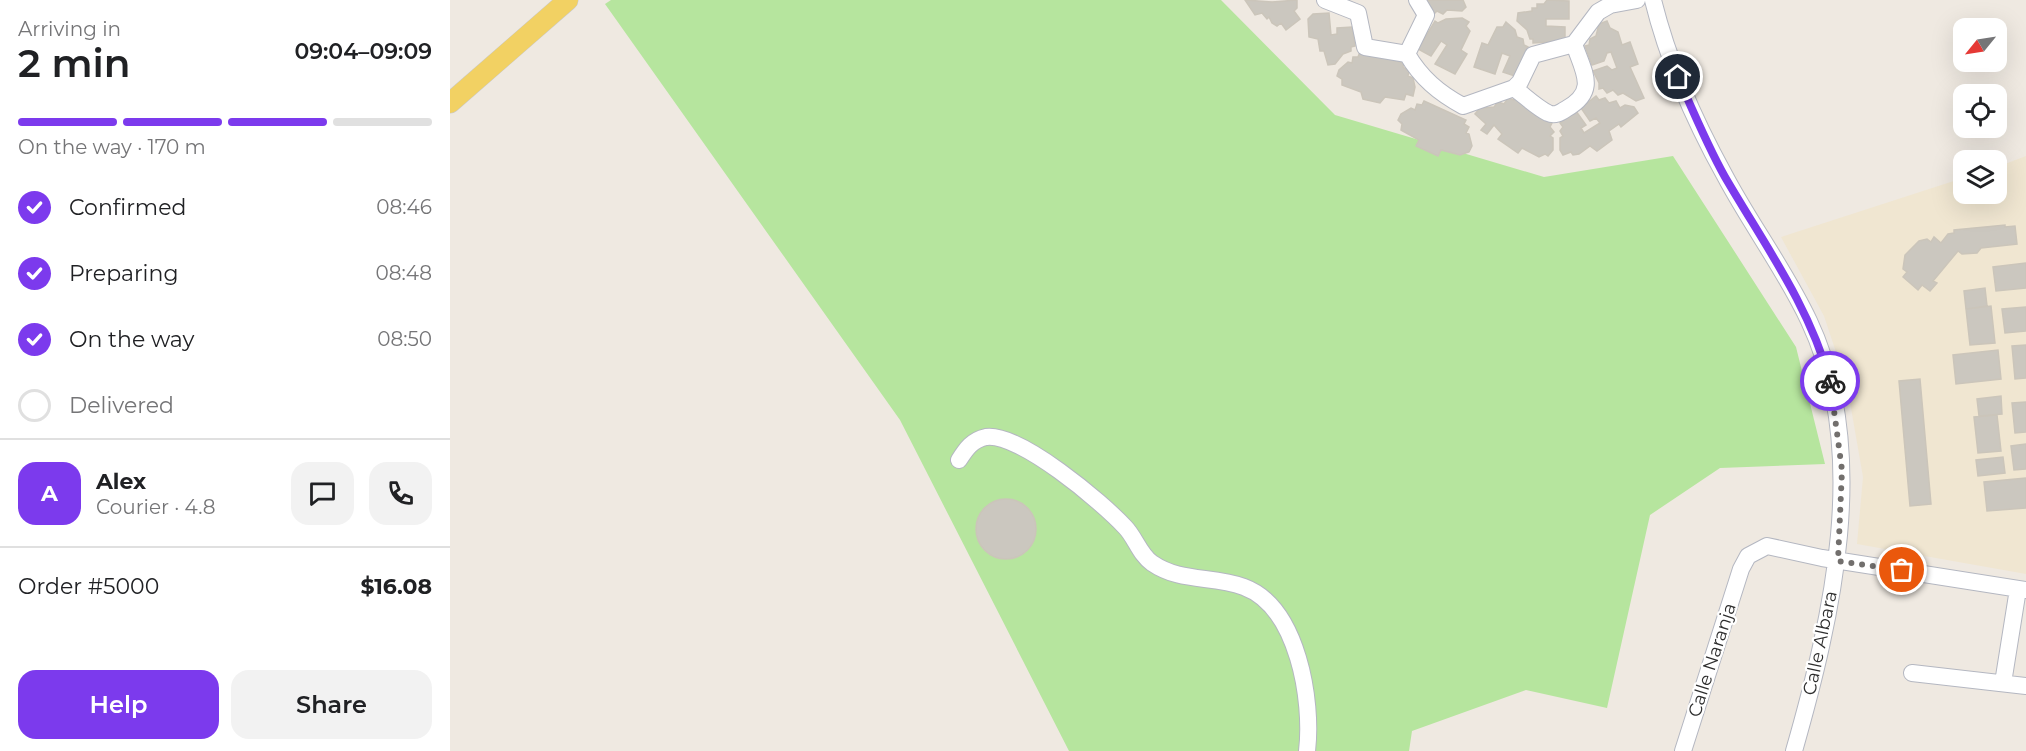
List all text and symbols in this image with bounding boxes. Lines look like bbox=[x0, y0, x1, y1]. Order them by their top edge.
text: Arriving in bbox=[18, 17, 121, 41]
north arrow bbox=[1953, 18, 2007, 72]
map controls bbox=[1953, 18, 2007, 204]
text: 09:04–09:09 bbox=[294, 38, 432, 65]
text: 2 min bbox=[18, 39, 131, 87]
pin bbox=[1652, 51, 1703, 102]
icon: home bbox=[1661, 60, 1694, 93]
button: locate bbox=[1953, 84, 2007, 138]
text: On the way · 170 m bbox=[18, 135, 206, 159]
button: layers bbox=[1953, 150, 2007, 204]
icon: check bbox=[18, 191, 51, 224]
text: Confirmed bbox=[69, 194, 186, 221]
text: 08:46 bbox=[376, 195, 432, 219]
icon: check bbox=[18, 257, 51, 290]
text: Preparing bbox=[69, 260, 178, 287]
text: 08:48 bbox=[376, 261, 432, 285]
icon: check bbox=[18, 323, 51, 356]
text: On the way bbox=[69, 326, 194, 353]
text: 08:50 bbox=[377, 327, 432, 351]
courier bbox=[1800, 351, 1860, 411]
icon: bike bbox=[1814, 365, 1847, 398]
text: Delivered bbox=[69, 392, 174, 419]
button: chat bbox=[291, 462, 354, 525]
button: phone bbox=[369, 462, 432, 525]
text: Alex bbox=[96, 468, 146, 495]
text: A bbox=[41, 480, 58, 507]
text: Courier · 4.8 bbox=[96, 495, 215, 519]
pin bbox=[1876, 544, 1927, 595]
icon: bag bbox=[1885, 553, 1918, 586]
text: Order #5000 bbox=[18, 573, 159, 600]
text: $16.08 bbox=[360, 573, 432, 600]
street label: Calle Albara bbox=[1798, 589, 1842, 697]
street label: Calle Naranja bbox=[1683, 600, 1741, 720]
button: Help bbox=[18, 670, 219, 739]
button: Share bbox=[231, 670, 432, 739]

